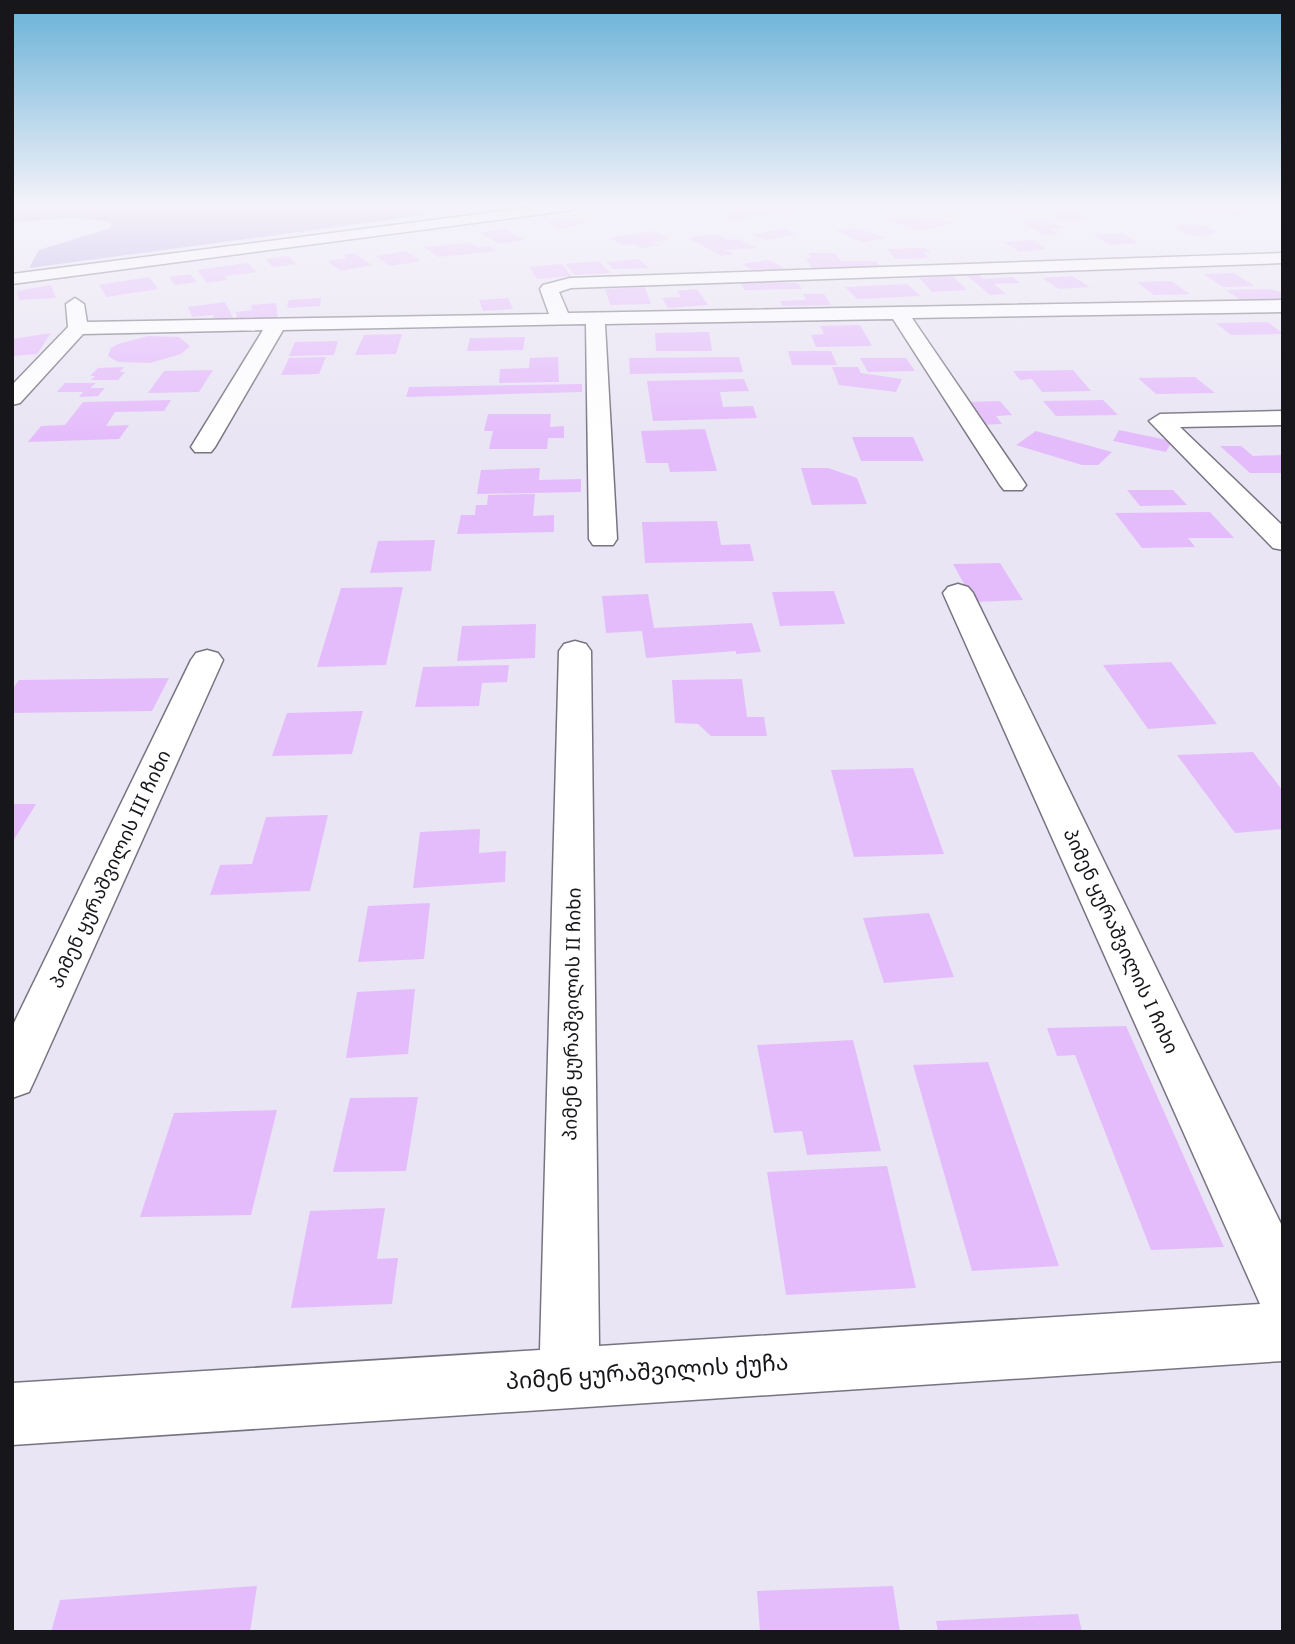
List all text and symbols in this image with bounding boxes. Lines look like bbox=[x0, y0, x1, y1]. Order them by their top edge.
street label: პიმენ ყურაშვილის III ჩიხი bbox=[45, 746, 176, 992]
street label: პიმენ ყურაშვილის I ჩიხი bbox=[1058, 825, 1183, 1058]
street label: პიმენ ყურაშვილის II ჩიხი bbox=[558, 887, 587, 1141]
street label: პიმენ ყურაშვილის ქუჩა bbox=[505, 1349, 789, 1395]

